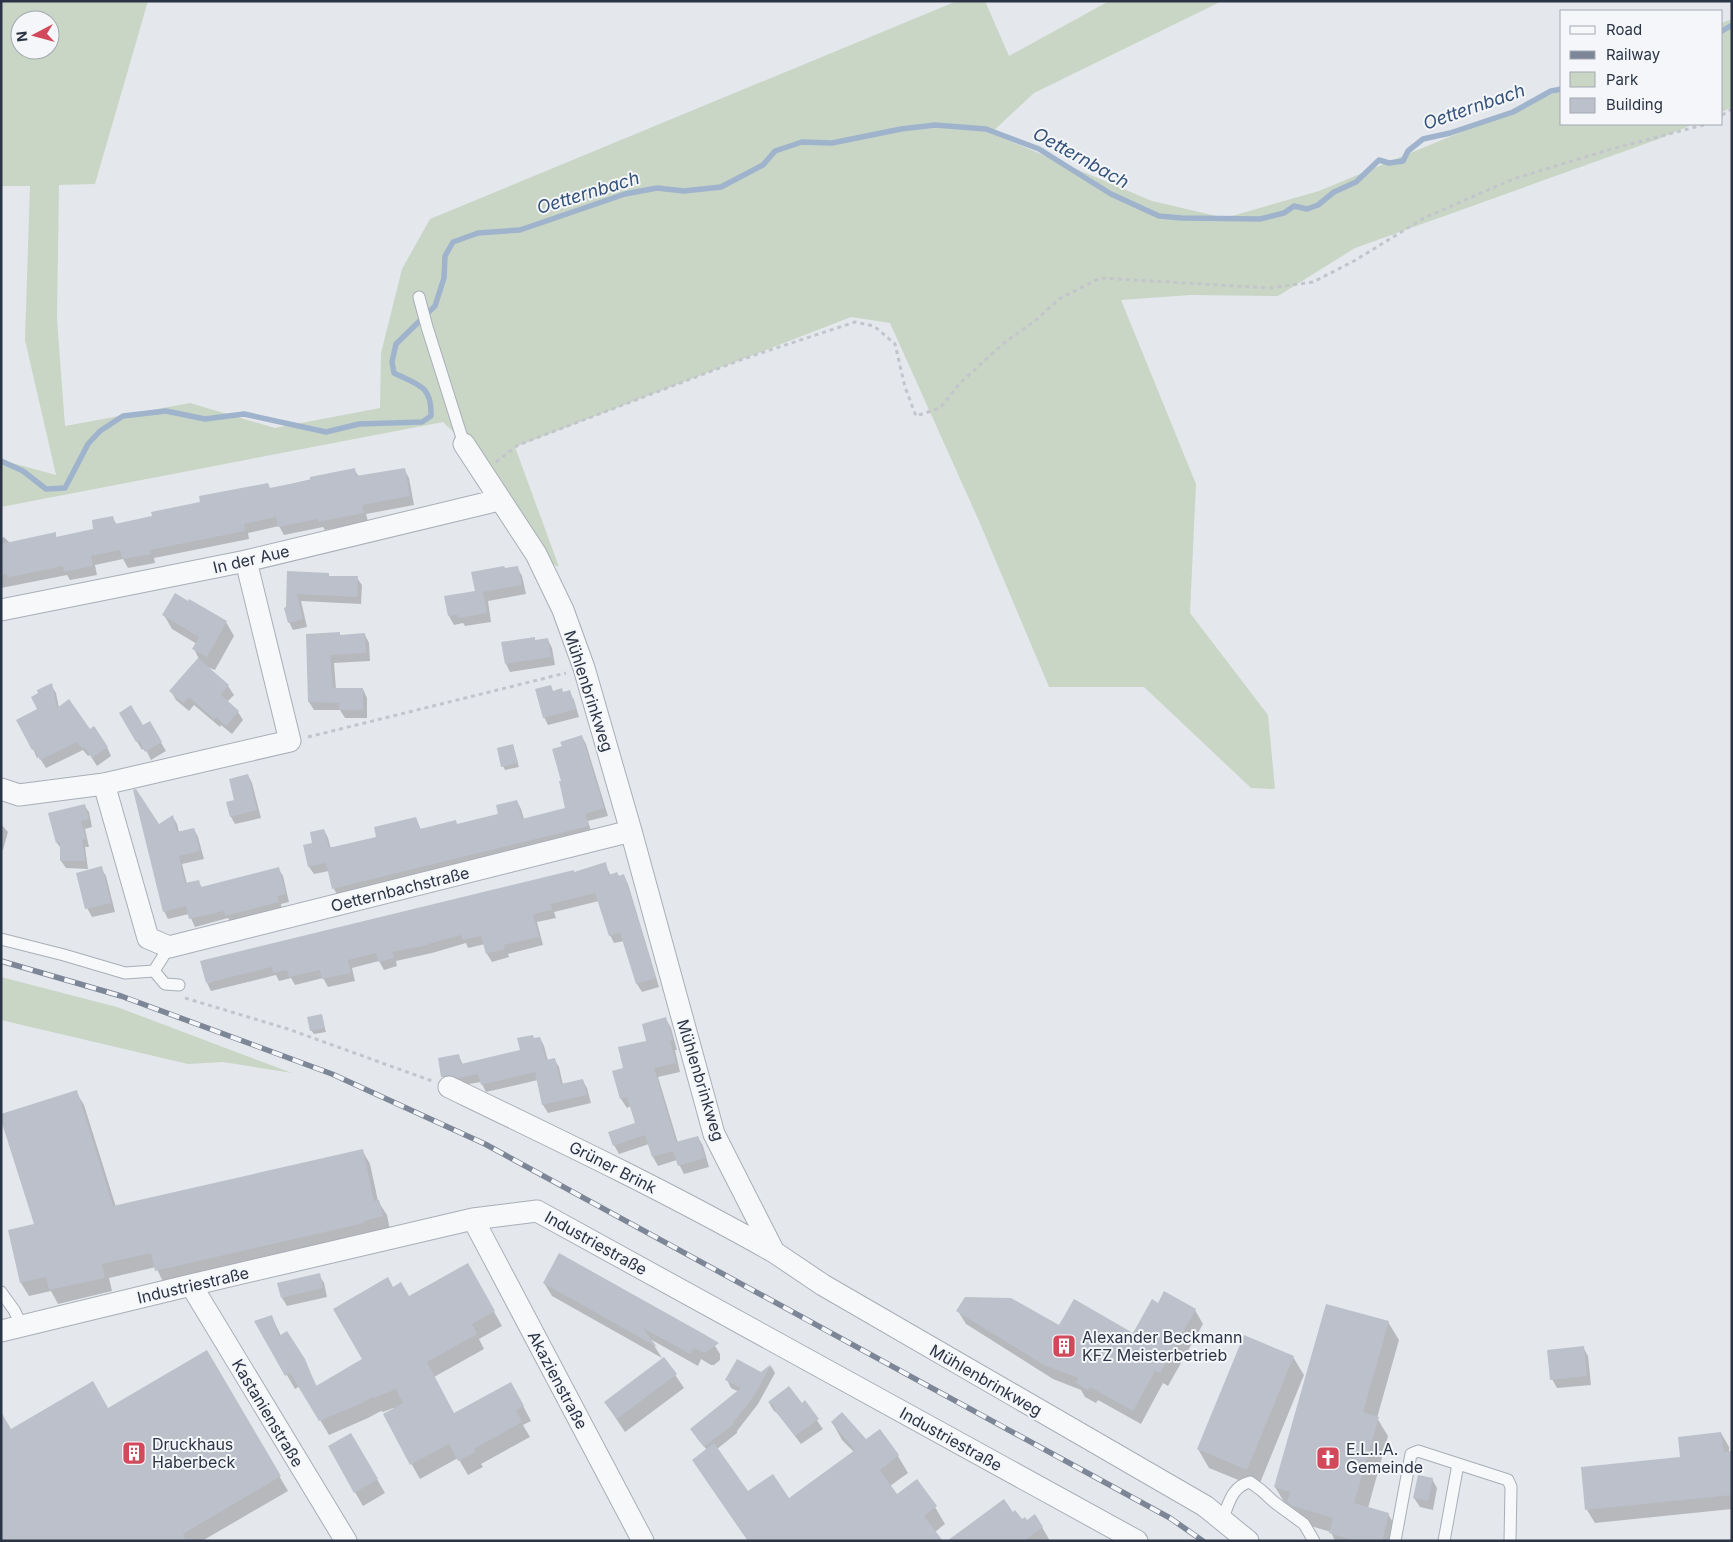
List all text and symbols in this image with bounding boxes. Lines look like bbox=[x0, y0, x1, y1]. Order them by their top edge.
north arrow bbox=[10, 10, 60, 60]
legend bbox=[1560, 10, 1723, 125]
text: Road bbox=[1606, 20, 1642, 39]
text: N bbox=[13, 30, 31, 43]
text: Railway bbox=[1606, 45, 1661, 64]
text: Park bbox=[1606, 70, 1639, 89]
water label: Oetternbach bbox=[1420, 79, 1528, 134]
text: Building bbox=[1606, 95, 1663, 114]
water label: Oetternbach bbox=[1030, 123, 1133, 193]
water label: Oetternbach bbox=[534, 167, 642, 218]
street label: In der Aue bbox=[211, 541, 291, 577]
street label: Mühlenbrinkweg bbox=[560, 628, 618, 754]
street label: Oetternbachstraße bbox=[329, 862, 471, 916]
street label: Mühlenbrinkweg bbox=[673, 1017, 729, 1143]
street label: Grüner Brink bbox=[566, 1136, 660, 1198]
street label: Industriestraße bbox=[541, 1207, 651, 1279]
street label: Industriestraße bbox=[135, 1262, 251, 1308]
place label: Alexander Beckmann KFZ Meisterbetrieb bbox=[1082, 1327, 1242, 1365]
street label: Akazienstraße bbox=[524, 1328, 592, 1432]
building icon: Alexander Beckmann KFZ Meisterbetrieb bbox=[1051, 1333, 1077, 1359]
street label: Mühlenbrinkweg bbox=[926, 1340, 1046, 1420]
street label: Kastanienstraße bbox=[228, 1355, 308, 1471]
street label: Industriestraße bbox=[896, 1403, 1006, 1475]
place label: Druckhaus Haberbeck bbox=[152, 1434, 236, 1472]
place label: E.L.I.A. Gemeinde bbox=[1346, 1439, 1423, 1477]
building icon: Druckhaus Haberbeck bbox=[121, 1440, 147, 1466]
church icon: E.L.I.A. Gemeinde bbox=[1315, 1445, 1341, 1471]

